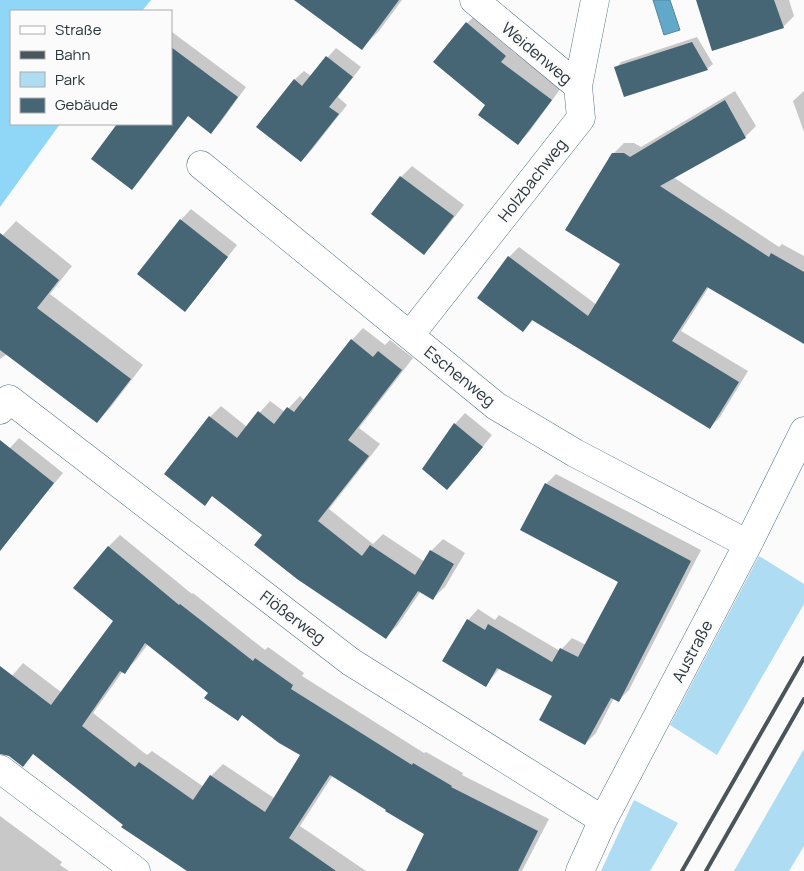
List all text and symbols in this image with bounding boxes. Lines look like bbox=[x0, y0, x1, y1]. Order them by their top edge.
legend bbox=[10, 10, 172, 125]
street label: Weidenweg bbox=[497, 17, 577, 89]
text: Straße bbox=[55, 19, 102, 40]
text: Bahn bbox=[55, 44, 90, 65]
text: Park bbox=[55, 69, 85, 90]
text: Gebäude bbox=[55, 94, 118, 115]
street label: Holzbachweg bbox=[493, 134, 571, 226]
street label: Eschenweg bbox=[420, 341, 500, 411]
street label: Flößerweg bbox=[256, 585, 330, 649]
street label: Austraße bbox=[666, 616, 718, 686]

